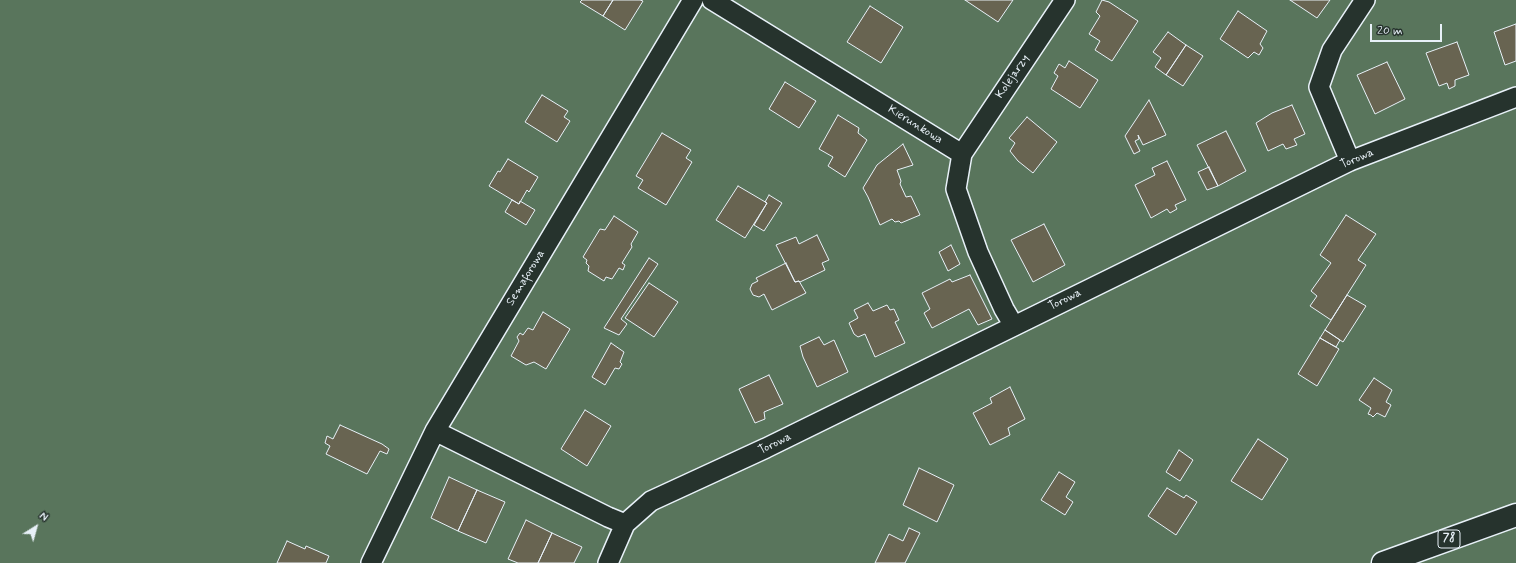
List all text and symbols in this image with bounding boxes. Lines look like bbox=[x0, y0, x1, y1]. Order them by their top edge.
scale bar bbox=[1372, 16, 1444, 42]
text: 20 m bbox=[1377, 23, 1403, 39]
street label: Kolejarzy bbox=[993, 52, 1033, 102]
street label: Kierunkowa bbox=[885, 102, 945, 148]
street label: Torowa bbox=[1338, 146, 1376, 172]
street label: Semaforowa bbox=[504, 247, 548, 309]
street label: Torowa bbox=[1046, 286, 1084, 314]
street label: Torowa bbox=[756, 430, 794, 458]
north arrow bbox=[16, 507, 56, 547]
text: N bbox=[36, 510, 50, 525]
road number: 78 bbox=[1438, 530, 1460, 548]

